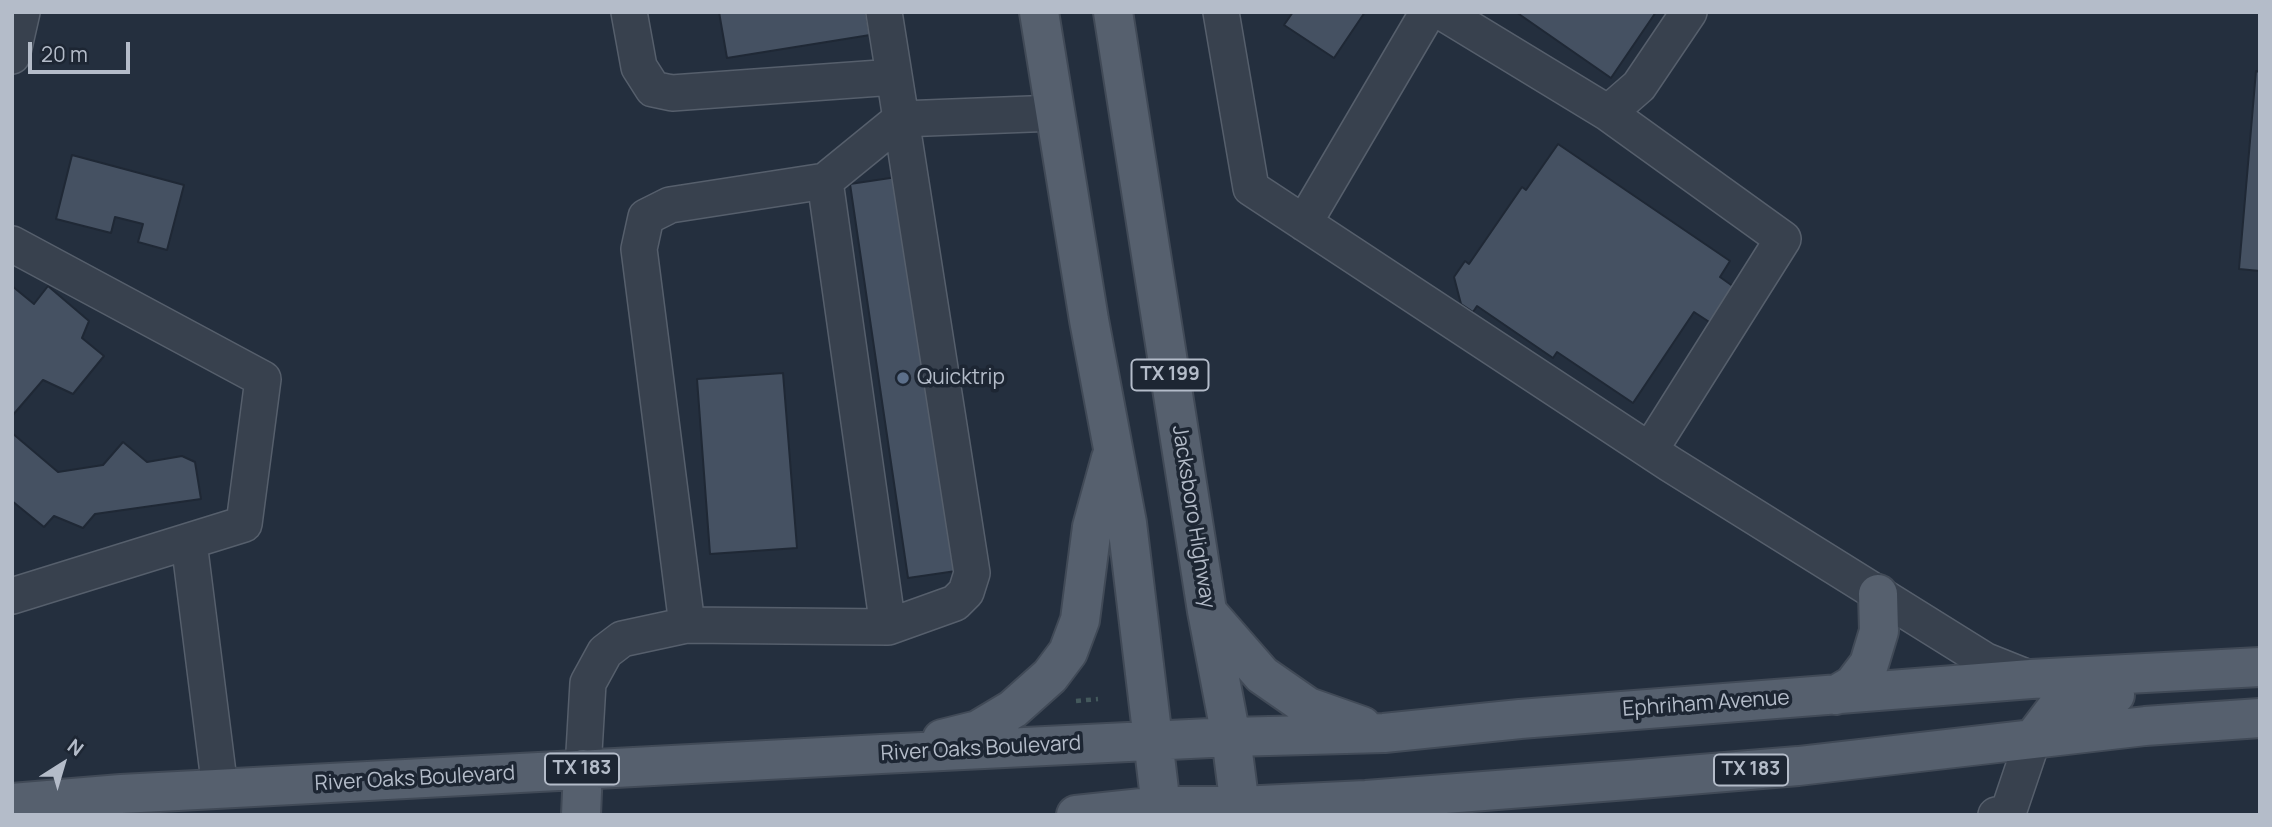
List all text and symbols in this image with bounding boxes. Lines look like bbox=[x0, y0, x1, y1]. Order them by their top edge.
scale bar bbox=[32, 28, 133, 72]
text: 20 m bbox=[41, 40, 88, 68]
road number: TX 199 bbox=[1132, 360, 1208, 390]
place label: Quicktrip bbox=[917, 365, 1005, 391]
marker: Quicktrip bbox=[895, 370, 911, 386]
street label: Jacksboro Highway bbox=[1166, 424, 1220, 610]
street label: Ephriham Avenue bbox=[1622, 686, 1790, 722]
north arrow bbox=[28, 729, 98, 799]
street label: River Oaks Boulevard bbox=[880, 731, 1082, 767]
text: N bbox=[62, 733, 89, 762]
road number: TX 183 bbox=[545, 754, 619, 784]
road number: TX 183 bbox=[1714, 754, 1788, 786]
street label: River Oaks Boulevard bbox=[314, 761, 516, 797]

